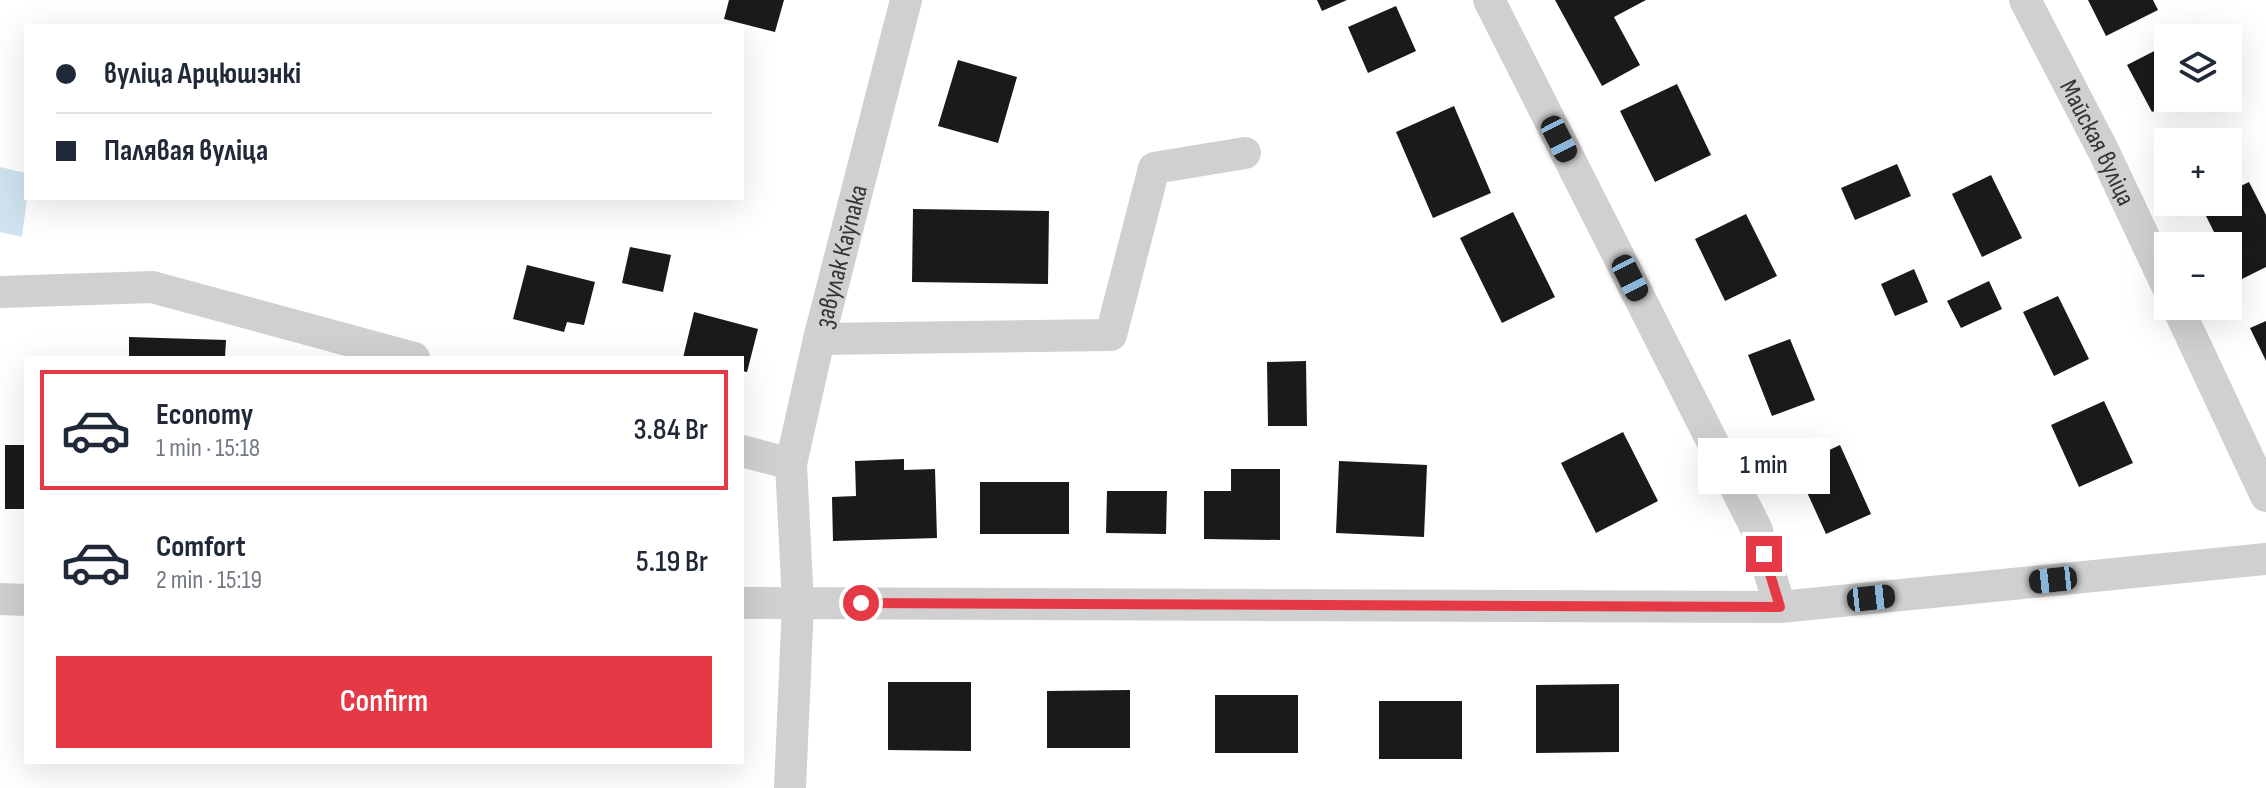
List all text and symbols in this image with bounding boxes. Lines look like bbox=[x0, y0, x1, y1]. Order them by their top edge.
map controls bbox=[2154, 24, 2242, 320]
button: layers bbox=[2154, 24, 2242, 112]
text: вуліца Арцюшэнкі bbox=[104, 56, 301, 92]
street label: Майская вуліца bbox=[2052, 75, 2141, 211]
car bbox=[1537, 112, 1581, 166]
button: + bbox=[2154, 128, 2242, 216]
text: Палявая вуліца bbox=[104, 133, 268, 169]
street label: завулак Каўпака bbox=[809, 182, 875, 331]
button: − bbox=[2154, 232, 2242, 320]
car bbox=[1608, 251, 1652, 305]
icon: car bbox=[60, 394, 132, 466]
text: Economy bbox=[156, 397, 253, 433]
text: 3.84 Br bbox=[633, 412, 708, 448]
text: 1 min · 15:18 bbox=[156, 433, 260, 464]
callout: 1 min bbox=[1698, 438, 1830, 494]
text: 1 min bbox=[1740, 450, 1788, 481]
icon: car bbox=[60, 526, 132, 598]
text: Comfort bbox=[156, 529, 246, 565]
route end bbox=[1746, 536, 1782, 572]
text: 5.19 Br bbox=[636, 544, 708, 580]
text: 2 min · 15:19 bbox=[156, 565, 262, 596]
car bbox=[2028, 566, 2078, 594]
car bbox=[1846, 584, 1896, 612]
route start bbox=[843, 585, 879, 621]
button: Confirm bbox=[56, 656, 712, 748]

